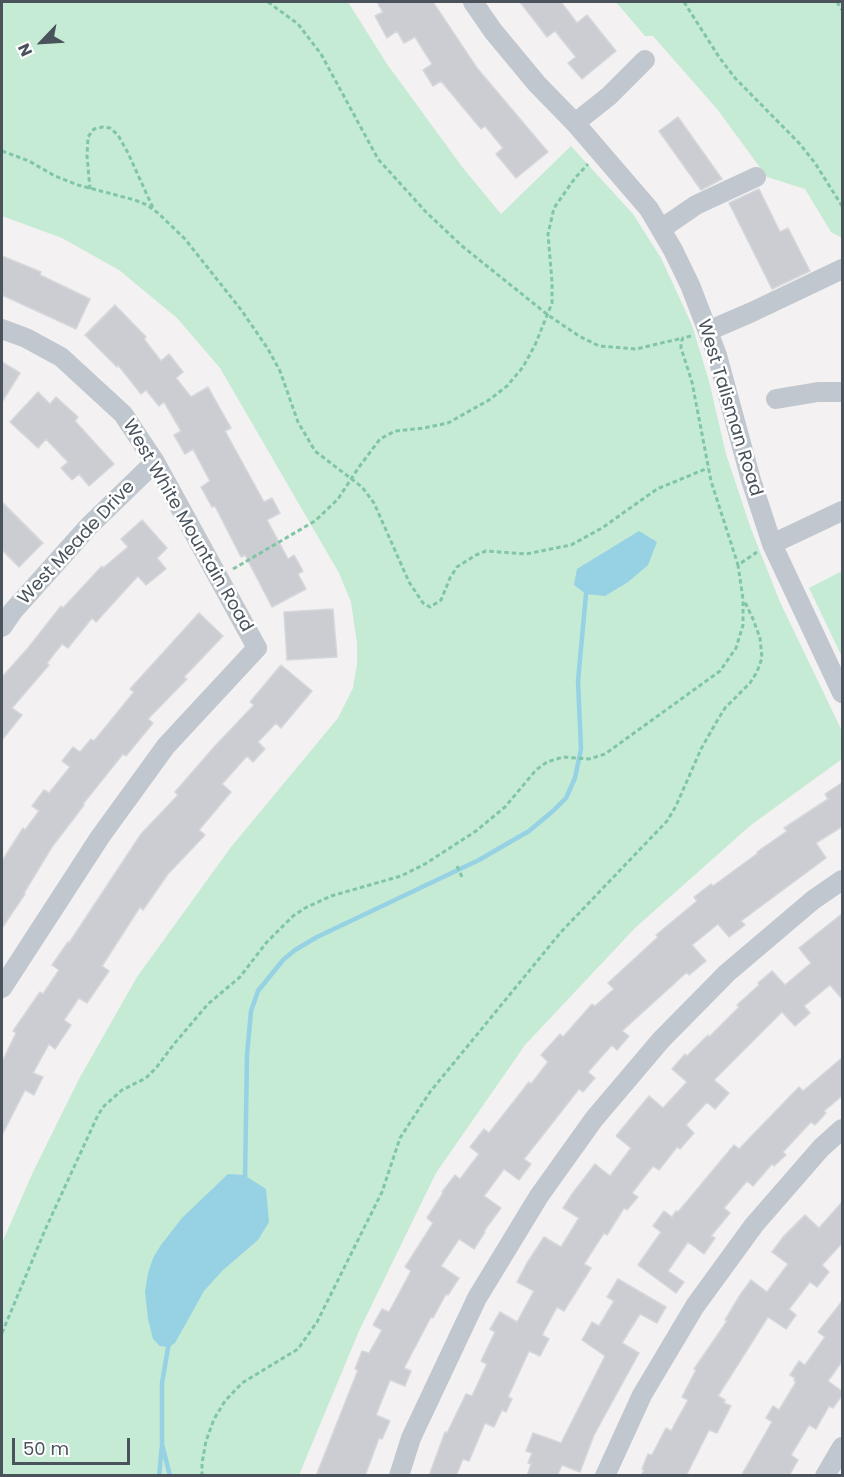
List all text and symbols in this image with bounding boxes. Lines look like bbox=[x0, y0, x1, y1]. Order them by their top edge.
north arrow bbox=[12, 12, 72, 72]
text: N bbox=[12, 40, 38, 60]
street label: West Talisman Road bbox=[692, 317, 766, 499]
street label: West White Mountain Road bbox=[117, 416, 257, 636]
street label: West Meade Drive bbox=[14, 477, 140, 609]
scale bar bbox=[15, 1426, 134, 1464]
text: 50 m bbox=[23, 1436, 69, 1461]

